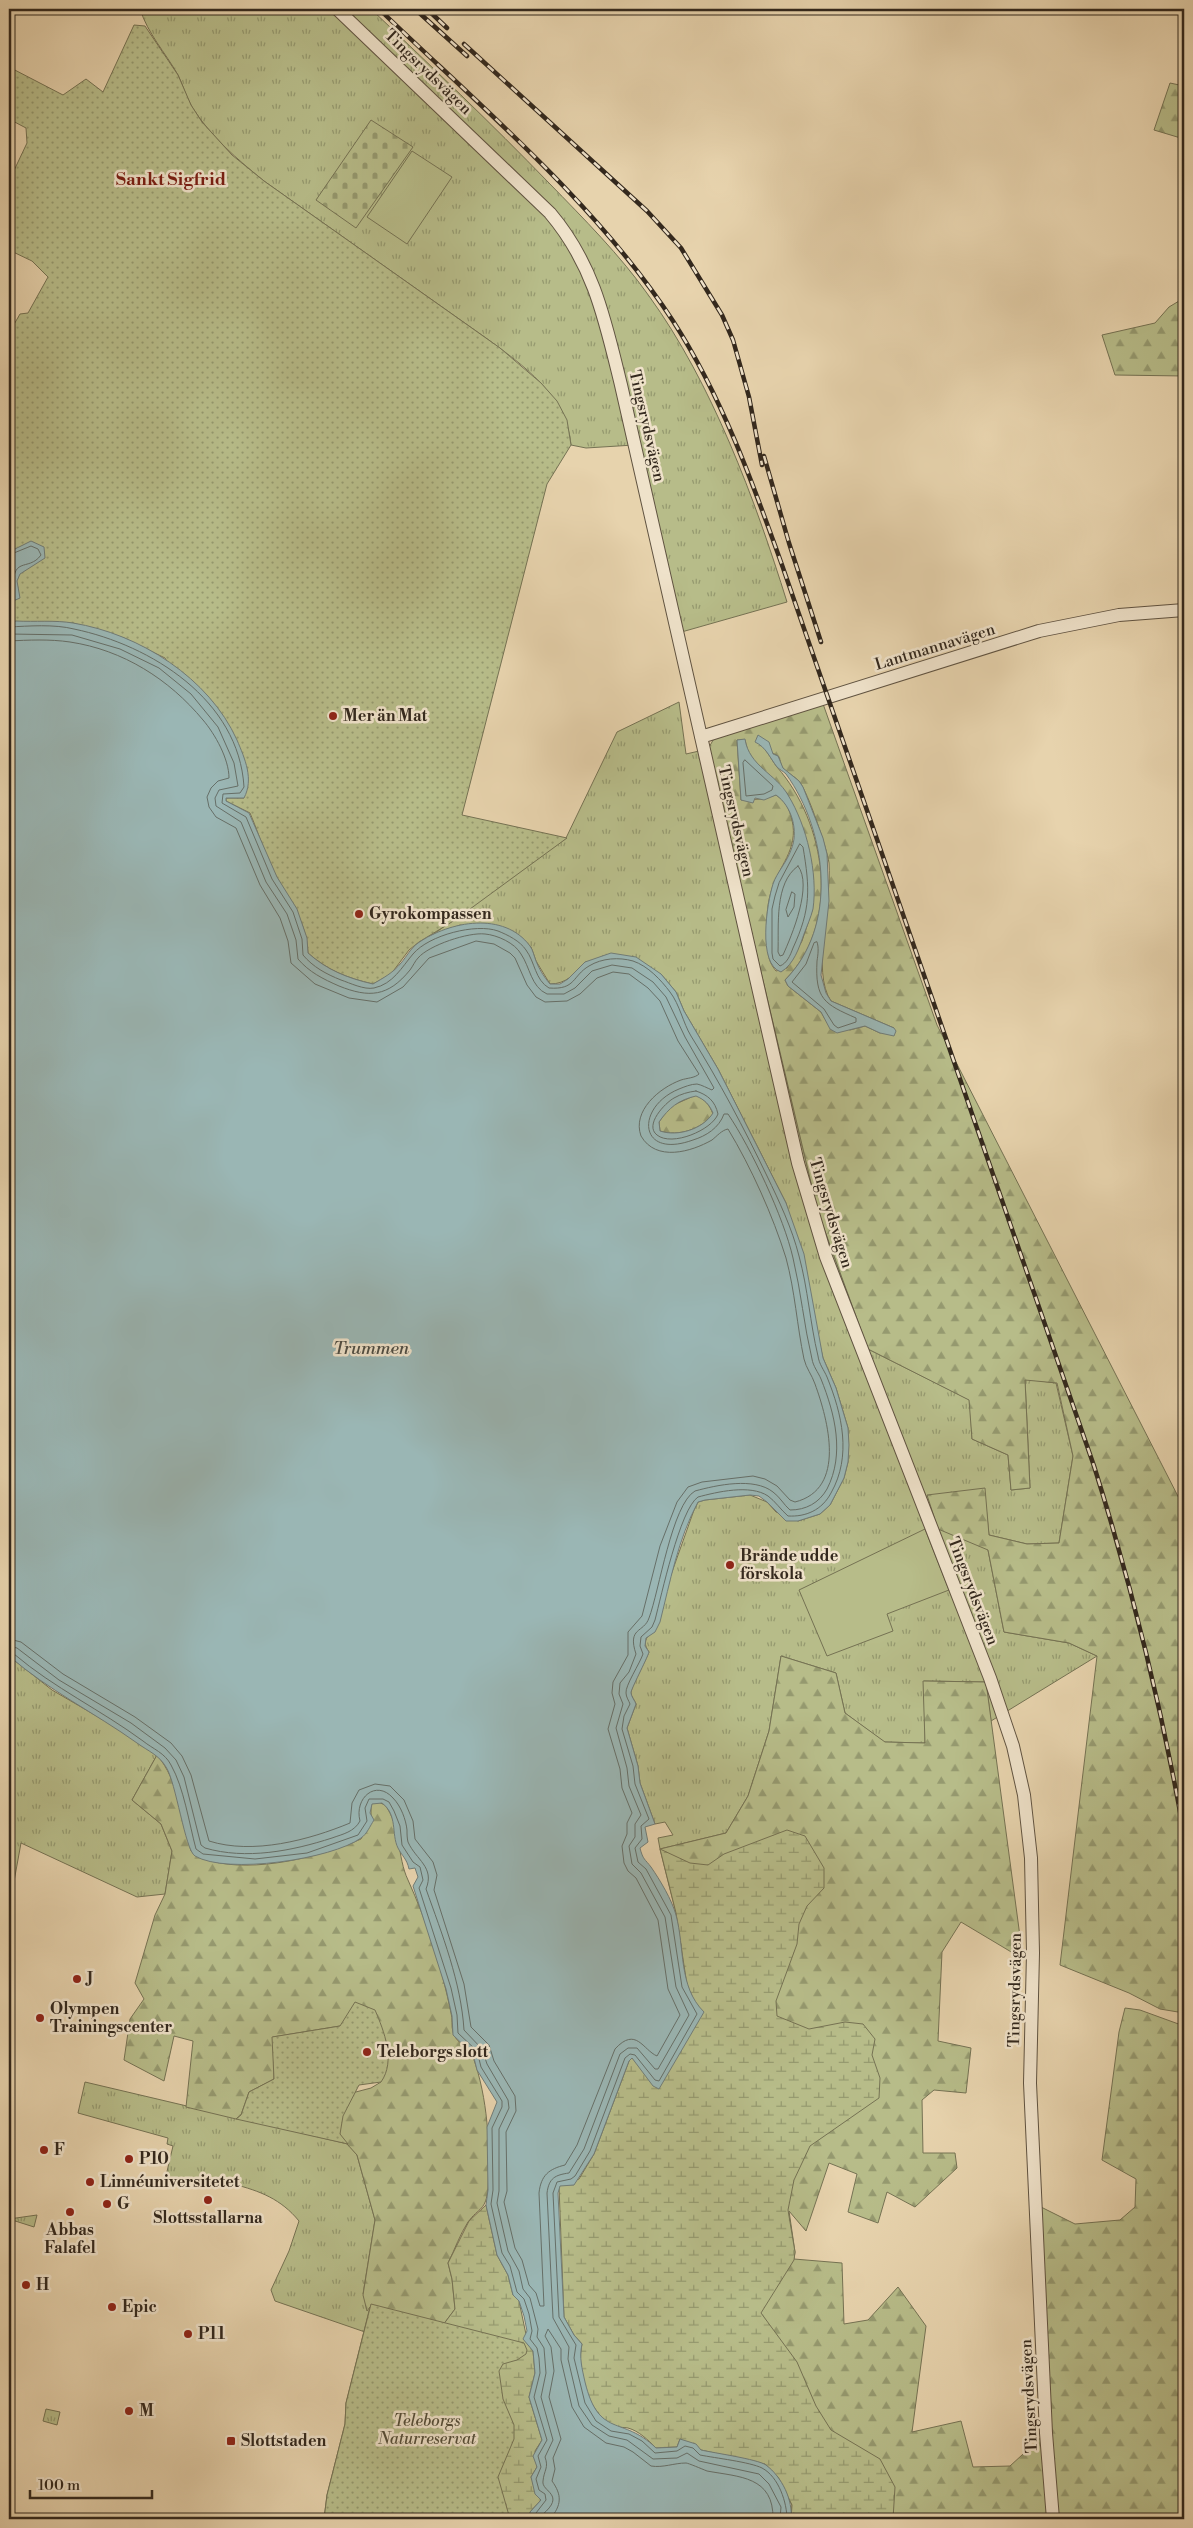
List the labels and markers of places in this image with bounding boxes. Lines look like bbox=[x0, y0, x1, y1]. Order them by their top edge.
place label: Mer än Mat bbox=[343, 706, 428, 726]
marker: Mer än Mat bbox=[327, 710, 339, 722]
place label: Gyrokompassen bbox=[369, 904, 492, 924]
marker: Gyrokompassen bbox=[353, 908, 365, 920]
place label: Brände udde förskola bbox=[740, 1546, 839, 1584]
marker: Brände udde förskola bbox=[724, 1559, 736, 1571]
place label: J bbox=[85, 1969, 93, 1989]
marker: J bbox=[71, 1973, 83, 1985]
place label: Olympen Trainingscenter bbox=[50, 1999, 172, 2037]
marker: Olympen Trainingscenter bbox=[34, 2012, 46, 2024]
place label: Teleborgs slott bbox=[377, 2042, 488, 2062]
marker: Teleborgs slott bbox=[361, 2046, 373, 2058]
place label: F bbox=[54, 2140, 65, 2160]
marker: F bbox=[38, 2144, 50, 2156]
place label: P10 bbox=[139, 2149, 169, 2169]
marker: P10 bbox=[123, 2153, 135, 2165]
place label: Linnéuniversitetet bbox=[100, 2172, 240, 2192]
marker: Linnéuniversitetet bbox=[84, 2176, 96, 2188]
place label: G bbox=[117, 2194, 130, 2214]
marker: Slottsstallarna bbox=[202, 2194, 214, 2206]
marker: G bbox=[101, 2198, 113, 2210]
marker: Abbas Falafel bbox=[64, 2206, 76, 2218]
place label: Slottsstallarna bbox=[153, 2208, 263, 2228]
place label: Abbas Falafel bbox=[44, 2220, 97, 2258]
place label: H bbox=[36, 2275, 49, 2295]
marker: H bbox=[20, 2279, 32, 2291]
place label: Epic bbox=[122, 2297, 157, 2317]
marker: Epic bbox=[106, 2301, 118, 2313]
place label: P11 bbox=[198, 2324, 225, 2344]
marker: P11 bbox=[182, 2328, 194, 2340]
place label: M bbox=[139, 2401, 154, 2421]
marker: M bbox=[123, 2405, 135, 2417]
place label: Slottstaden bbox=[241, 2431, 327, 2451]
marker: Slottstaden bbox=[225, 2435, 237, 2447]

